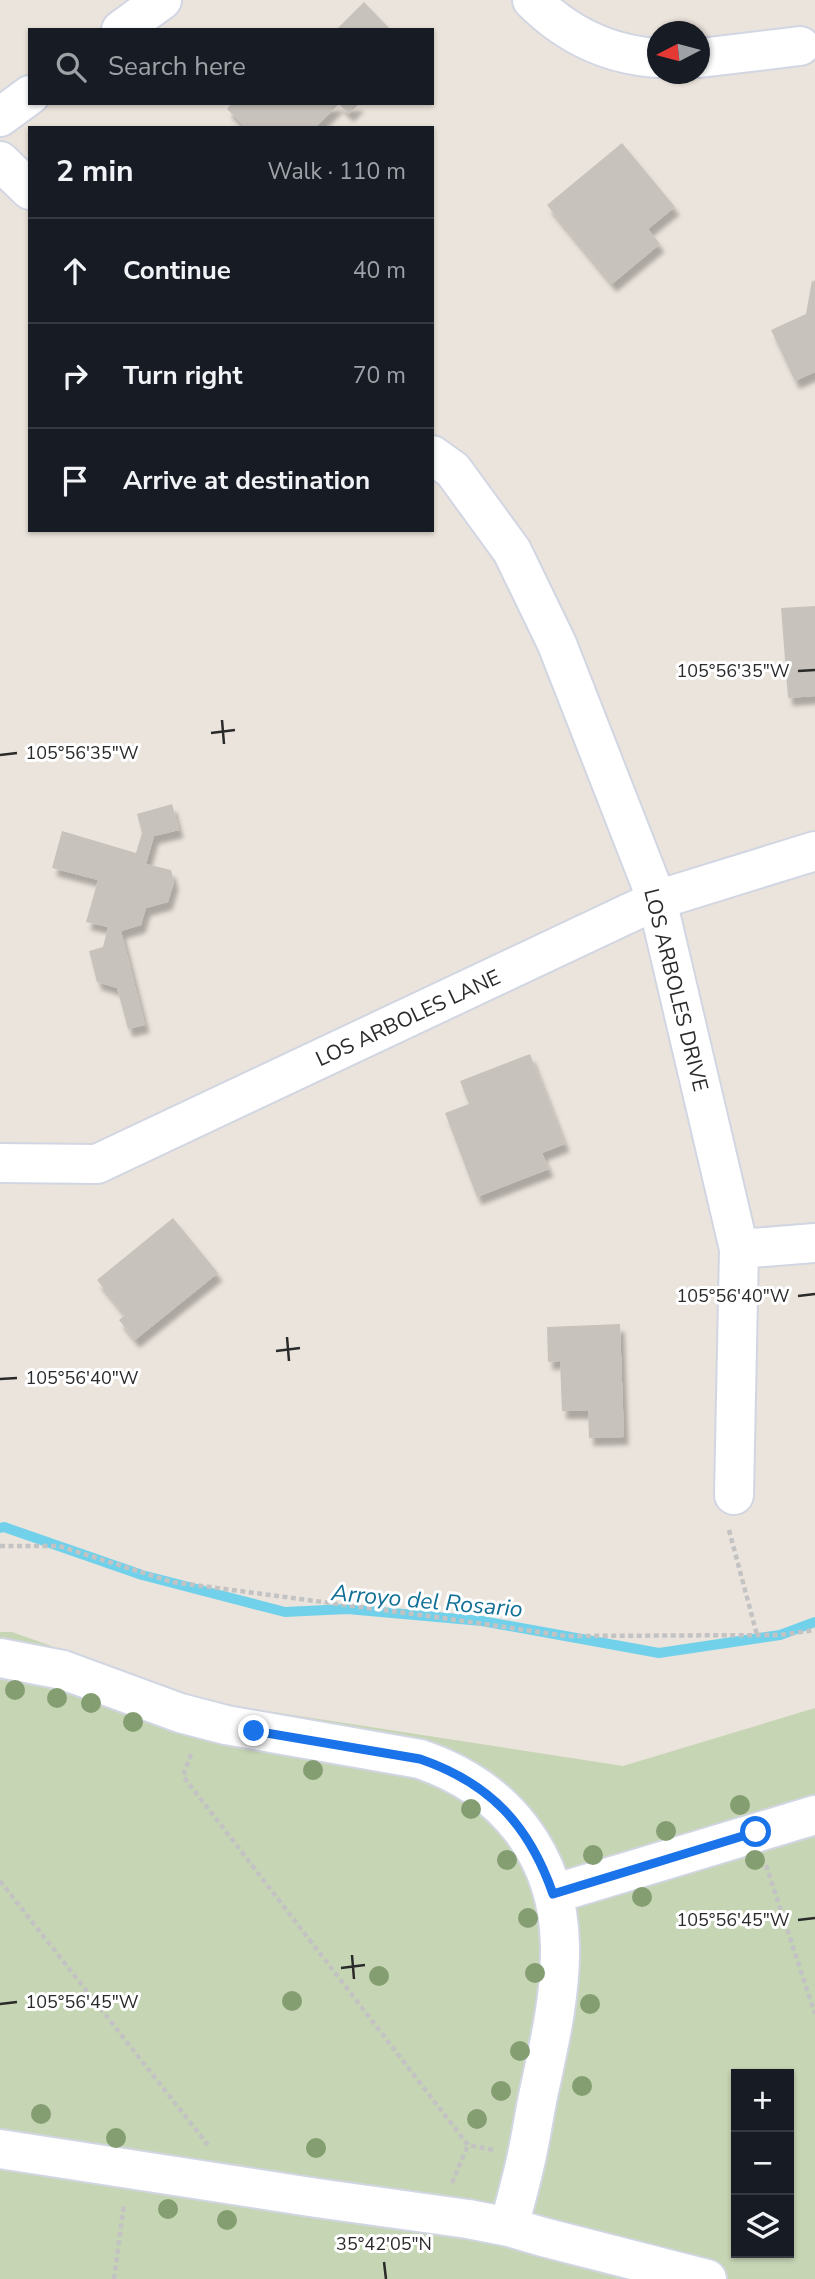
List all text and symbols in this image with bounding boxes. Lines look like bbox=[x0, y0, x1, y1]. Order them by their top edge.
north arrow bbox=[647, 21, 710, 84]
search box bbox=[28, 28, 434, 105]
icon: search bbox=[52, 48, 90, 86]
text: Search here bbox=[108, 49, 246, 84]
text: 2 min bbox=[56, 151, 134, 192]
text: Walk · 110 m bbox=[267, 156, 406, 187]
icon: ahead bbox=[56, 252, 94, 290]
text: Continue bbox=[123, 253, 231, 288]
text: 40 m bbox=[353, 255, 406, 286]
icon: right bbox=[56, 357, 94, 395]
text: Turn right bbox=[123, 358, 242, 393]
text: 70 m bbox=[353, 360, 406, 391]
icon: arrive bbox=[56, 462, 94, 500]
text: Arrive at destination bbox=[123, 463, 370, 498]
text: 105°56'35"W bbox=[676, 659, 790, 683]
text: 105°56'35"W bbox=[25, 741, 139, 765]
street label: LOS ARBOLES DRIVE bbox=[637, 886, 715, 1094]
street label: LOS ARBOLES LANE bbox=[311, 963, 505, 1073]
text: 105°56'40"W bbox=[676, 1284, 790, 1308]
text: 105°56'40"W bbox=[25, 1366, 139, 1390]
water label: Arroyo del Rosario bbox=[329, 1577, 524, 1625]
route end bbox=[238, 1715, 269, 1746]
route start bbox=[740, 1816, 771, 1847]
text: 105°56'45"W bbox=[676, 1908, 790, 1932]
text: 105°56'45"W bbox=[25, 1990, 139, 2014]
map controls bbox=[731, 2069, 794, 2258]
button: + bbox=[731, 2069, 794, 2132]
button: − bbox=[731, 2132, 794, 2195]
button: layers bbox=[731, 2195, 794, 2258]
text: 35°42'05"N bbox=[336, 2232, 432, 2256]

